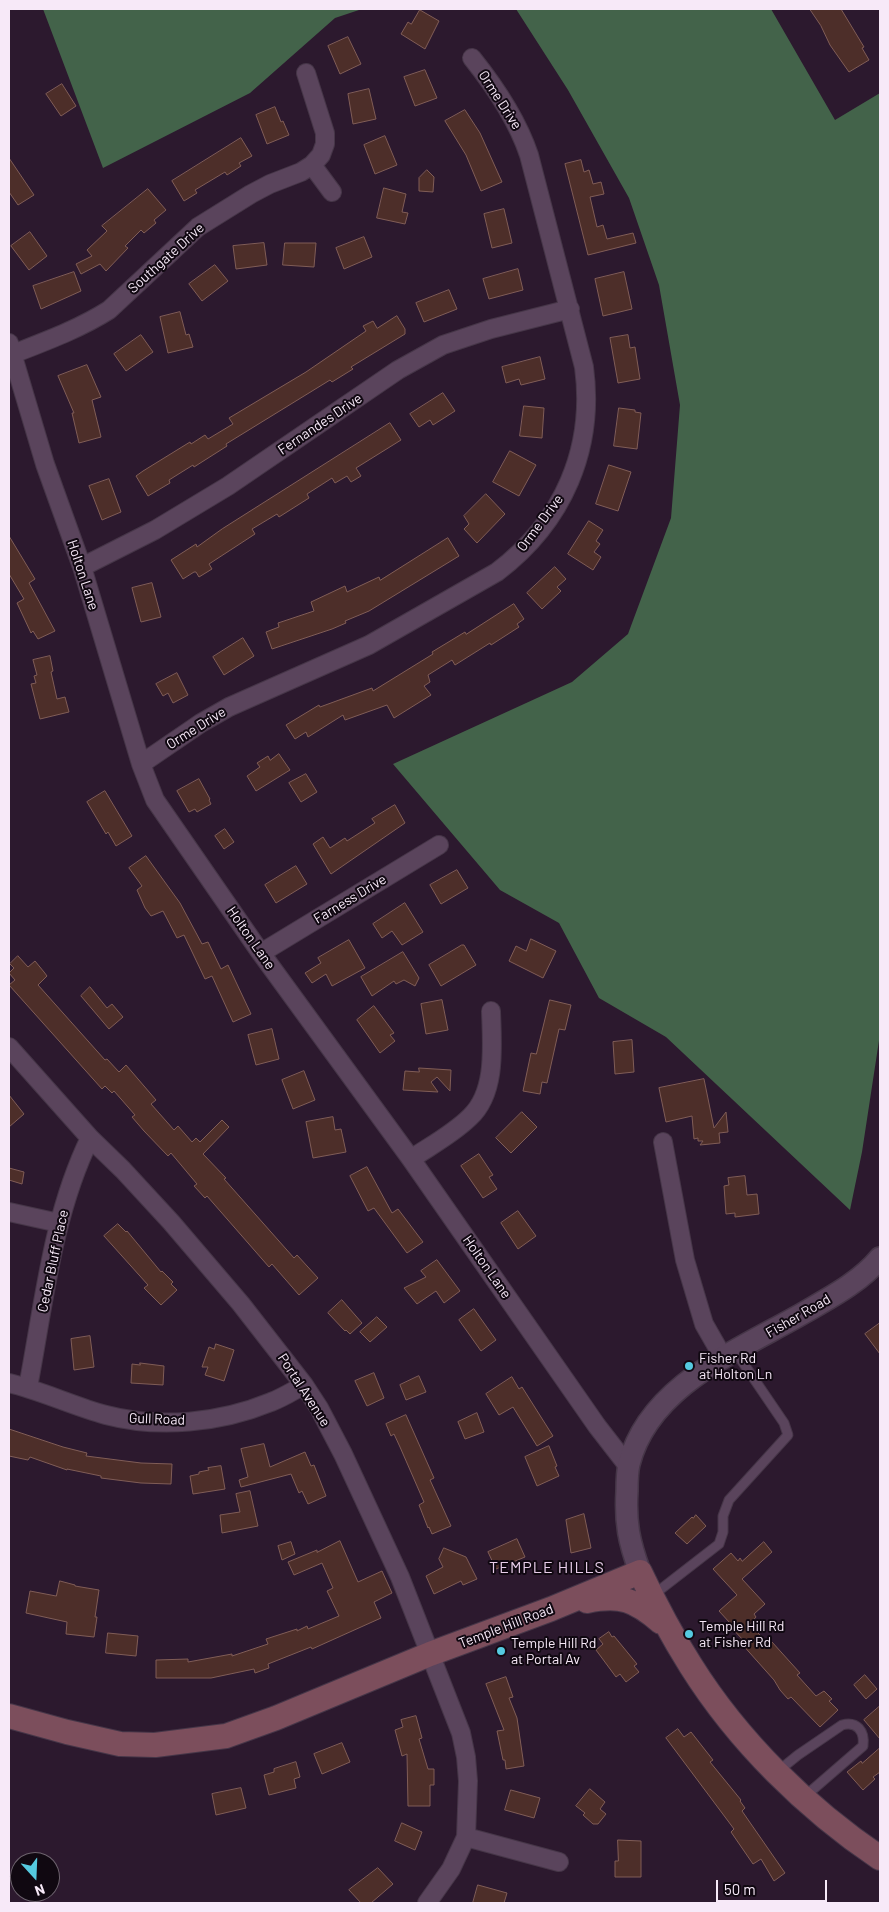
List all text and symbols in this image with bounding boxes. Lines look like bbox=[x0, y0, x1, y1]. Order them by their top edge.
street label: Orme Drive bbox=[475, 67, 525, 133]
street label: Southgate Drive bbox=[124, 219, 208, 297]
street label: Fernandes Drive bbox=[275, 390, 365, 458]
street label: Orme Drive bbox=[513, 491, 567, 555]
street label: Holton Lane bbox=[64, 538, 102, 612]
street label: Orme Drive bbox=[163, 703, 229, 753]
street label: Farness Drive bbox=[311, 871, 389, 927]
street label: Holton Lane bbox=[223, 903, 279, 973]
street label: Cedar Bluff Place bbox=[34, 1208, 72, 1314]
street label: Holton Lane bbox=[459, 1232, 515, 1302]
street label: Fisher Road bbox=[763, 1291, 833, 1341]
street label: Portal Avenue bbox=[274, 1350, 334, 1430]
place label: Fisher Rd at Holton Ln bbox=[699, 1350, 772, 1382]
marker: Fisher Rd at Holton Ln bbox=[683, 1360, 695, 1372]
street label: Gull Road bbox=[129, 1410, 185, 1428]
district label: TEMPLE HILLS bbox=[488, 1558, 606, 1578]
street label: Temple Hill Road bbox=[456, 1600, 556, 1652]
place label: Temple Hill Rd at Fisher Rd bbox=[699, 1618, 784, 1650]
marker: Temple Hill Rd at Fisher Rd bbox=[683, 1628, 695, 1640]
place label: Temple Hill Rd at Portal Av bbox=[511, 1635, 596, 1668]
marker: Temple Hill Rd at Portal Av bbox=[495, 1645, 507, 1657]
north arrow bbox=[10, 1852, 60, 1902]
scale bar bbox=[719, 1870, 830, 1902]
text: 50 m bbox=[724, 1880, 756, 1898]
text: N bbox=[33, 1881, 47, 1900]

